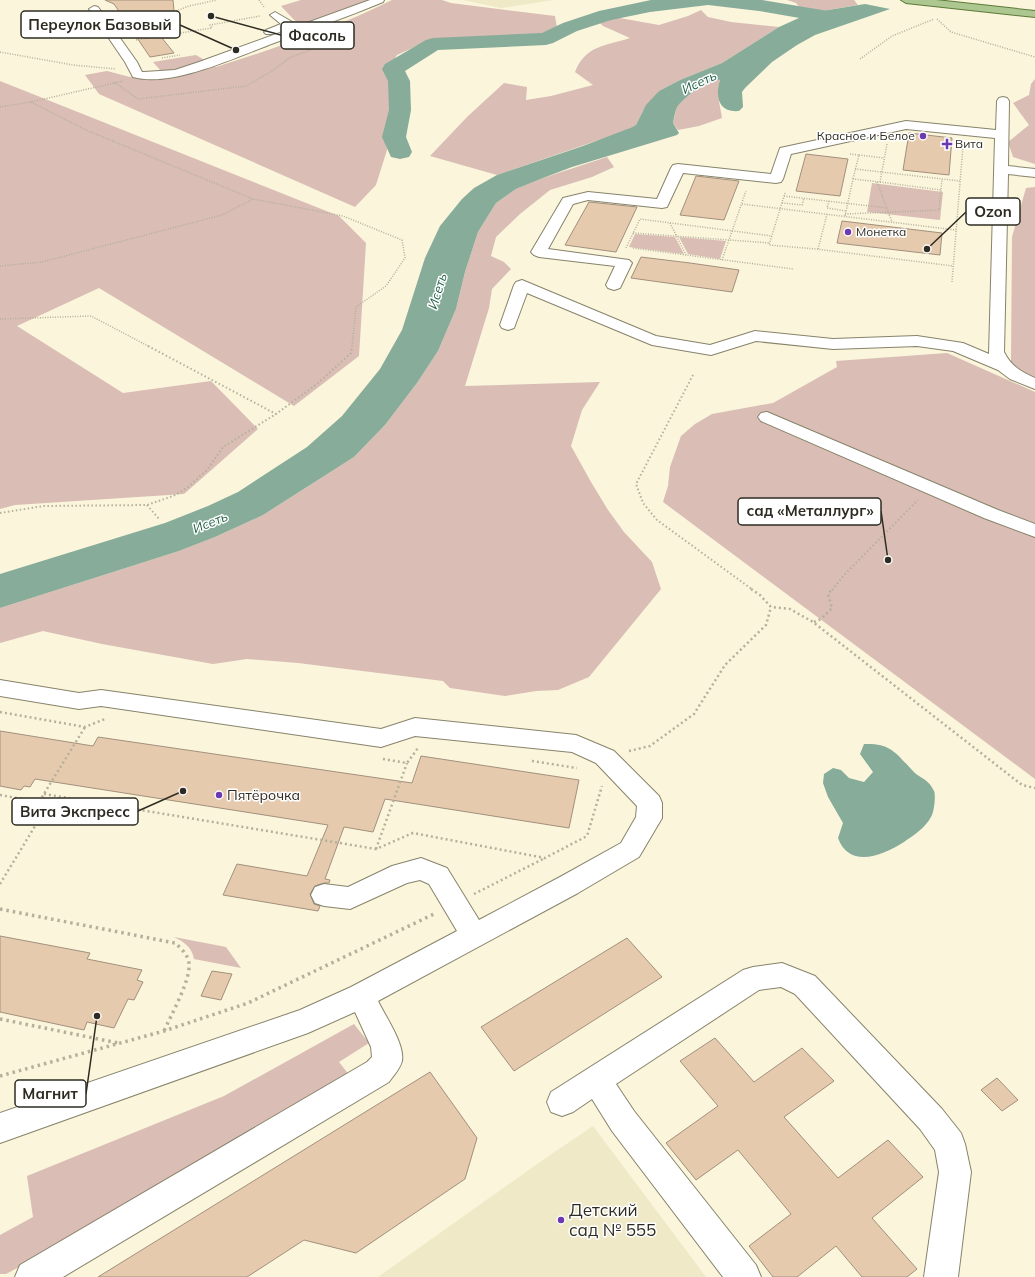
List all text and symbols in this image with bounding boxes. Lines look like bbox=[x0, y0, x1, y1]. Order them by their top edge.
callout: Переулок Базовый bbox=[21, 11, 180, 38]
text: Переулок Базовый bbox=[28, 15, 172, 34]
callout: Фасоль bbox=[281, 22, 354, 49]
text: Фасоль bbox=[288, 26, 346, 45]
water label: Исеть bbox=[679, 67, 719, 97]
place label: Красное и Белое bbox=[817, 128, 915, 143]
marker: Красное и Белое bbox=[918, 131, 928, 141]
place label: Вита bbox=[955, 136, 983, 151]
marker: Вита bbox=[942, 139, 952, 149]
callout: Ozon bbox=[966, 198, 1020, 225]
text: Ozon bbox=[974, 202, 1012, 221]
place label: Монетка bbox=[856, 224, 906, 239]
marker: Монетка bbox=[843, 227, 853, 237]
water label: Исеть bbox=[424, 271, 450, 311]
callout: сад «Металлург» bbox=[738, 498, 881, 525]
text: сад «Металлург» bbox=[746, 501, 874, 520]
water label: Исеть bbox=[190, 508, 230, 536]
place label: Пятёрочка bbox=[227, 786, 300, 804]
marker: Пятёрочка bbox=[214, 790, 224, 800]
callout: Вита Экспресс bbox=[12, 798, 138, 825]
text: Вита Экспресс bbox=[20, 802, 130, 821]
callout: Магнит bbox=[15, 1080, 86, 1107]
text: Магнит bbox=[22, 1084, 78, 1103]
place label: Детский сад № 555 bbox=[569, 1199, 656, 1240]
marker: Детский сад № 555 bbox=[556, 1215, 566, 1225]

